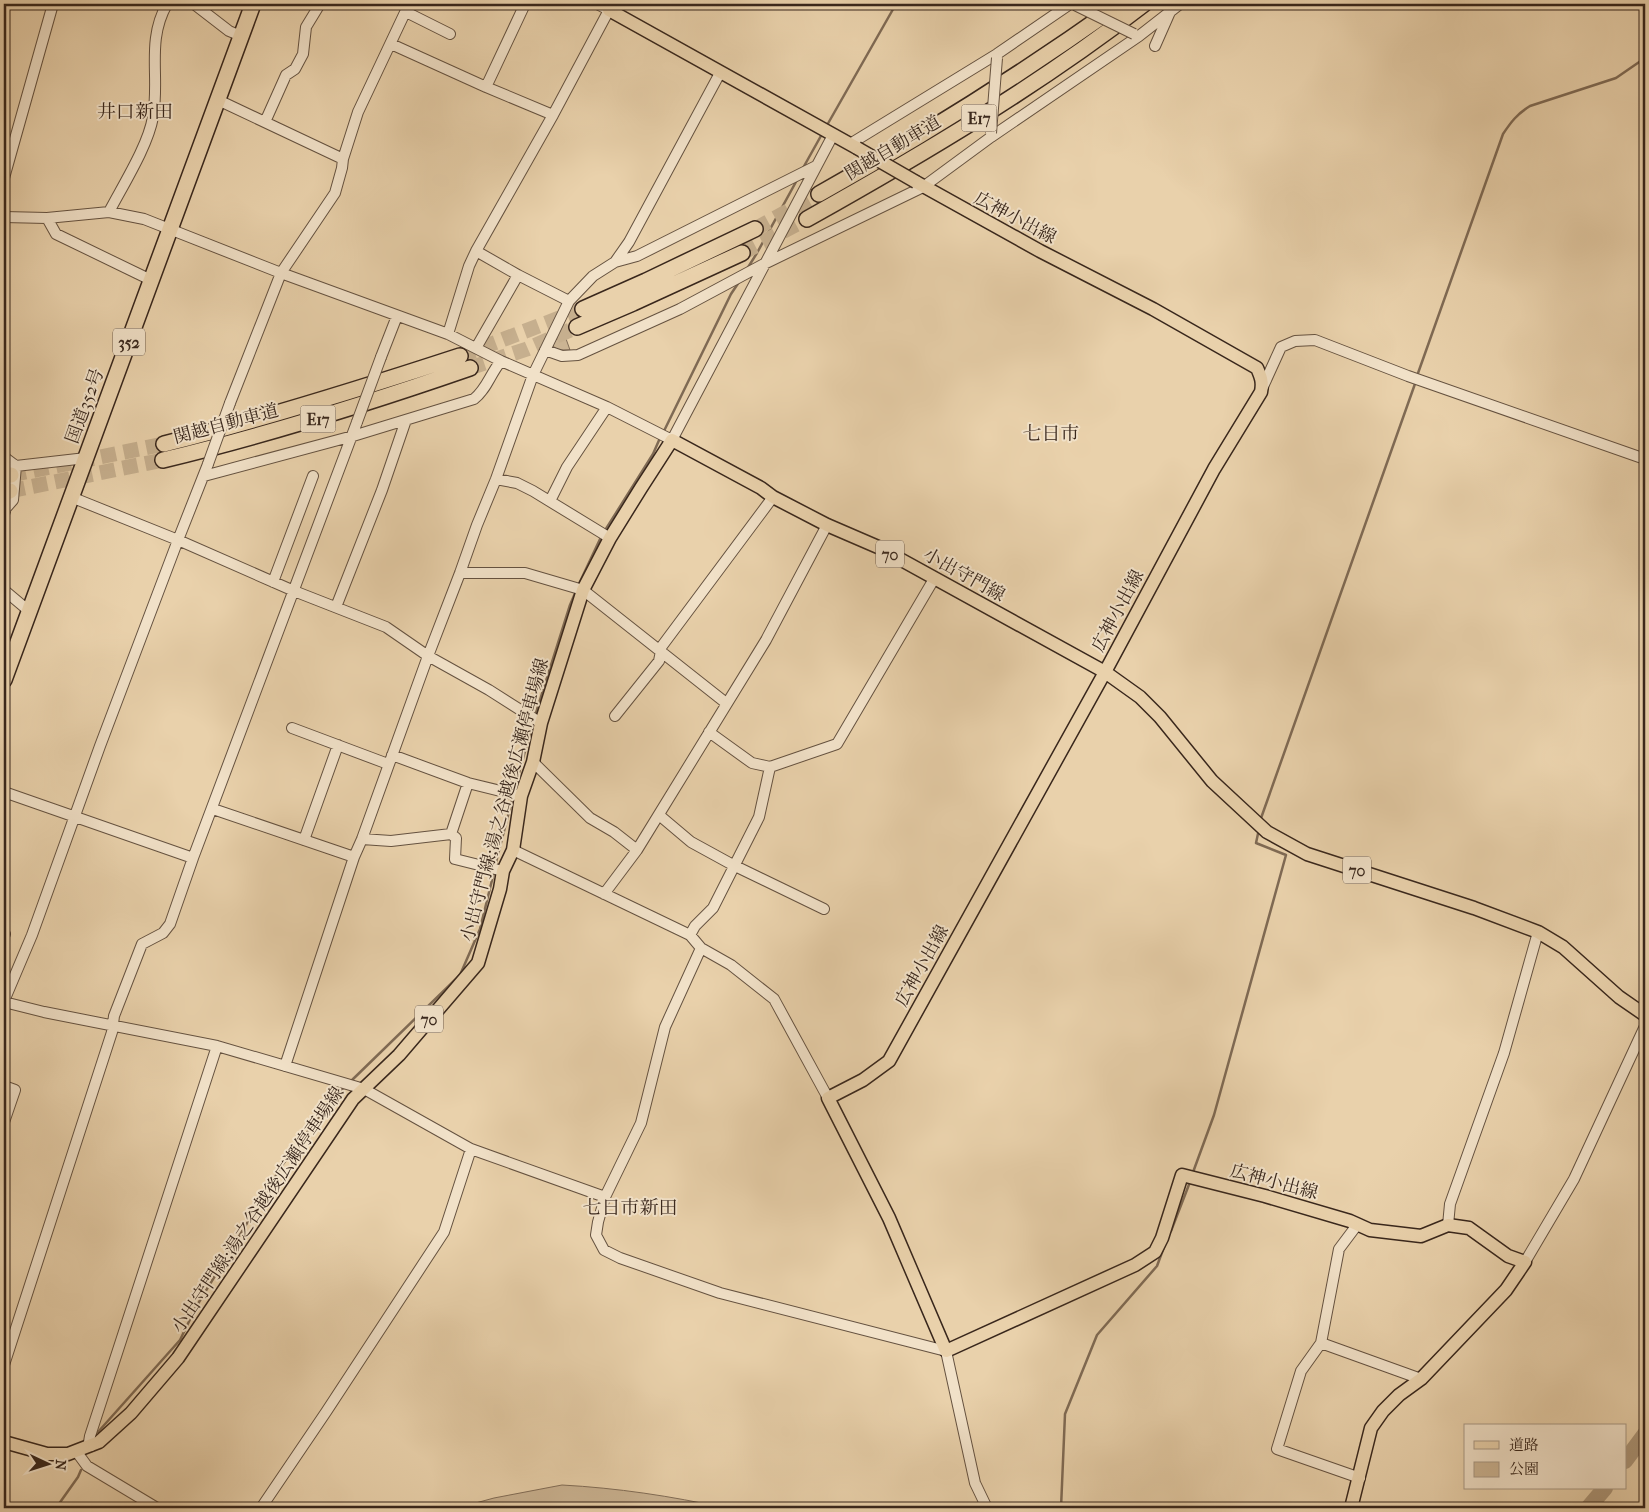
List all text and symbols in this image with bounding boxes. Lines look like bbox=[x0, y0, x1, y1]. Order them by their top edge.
district label: 井口新田 bbox=[97, 101, 173, 123]
road number: E17 bbox=[962, 105, 996, 132]
street label: 関越自動車道 bbox=[841, 111, 945, 185]
street label: 広神小出線 bbox=[970, 188, 1060, 248]
road number: 352 bbox=[113, 328, 145, 356]
street label: 国道352号 bbox=[62, 366, 108, 446]
street label: 関越自動車道 bbox=[171, 400, 281, 448]
road number: E17 bbox=[300, 406, 336, 432]
district label: 七日市 bbox=[1022, 423, 1080, 445]
road number: 70 bbox=[876, 540, 904, 568]
street label: 小出守門線 bbox=[920, 544, 1008, 606]
street label: 広神小出線 bbox=[1088, 566, 1148, 656]
street label: 小出守門線;湯之谷越後広瀬停車場線 bbox=[457, 656, 553, 944]
road number: 70 bbox=[1343, 856, 1371, 884]
street label: 広神小出線 bbox=[891, 922, 953, 1010]
road number: 70 bbox=[415, 1006, 443, 1032]
street label: 小出守門線;湯之谷越後広瀬停車場線 bbox=[167, 1083, 349, 1337]
street label: 広神小出線 bbox=[1228, 1160, 1320, 1204]
district label: 七日市新田 bbox=[582, 1197, 678, 1219]
legend bbox=[1464, 1424, 1626, 1490]
text: 道路 bbox=[1509, 1436, 1539, 1454]
north arrow bbox=[22, 1440, 72, 1490]
text: N bbox=[52, 1459, 69, 1471]
text: 公園 bbox=[1509, 1460, 1539, 1478]

